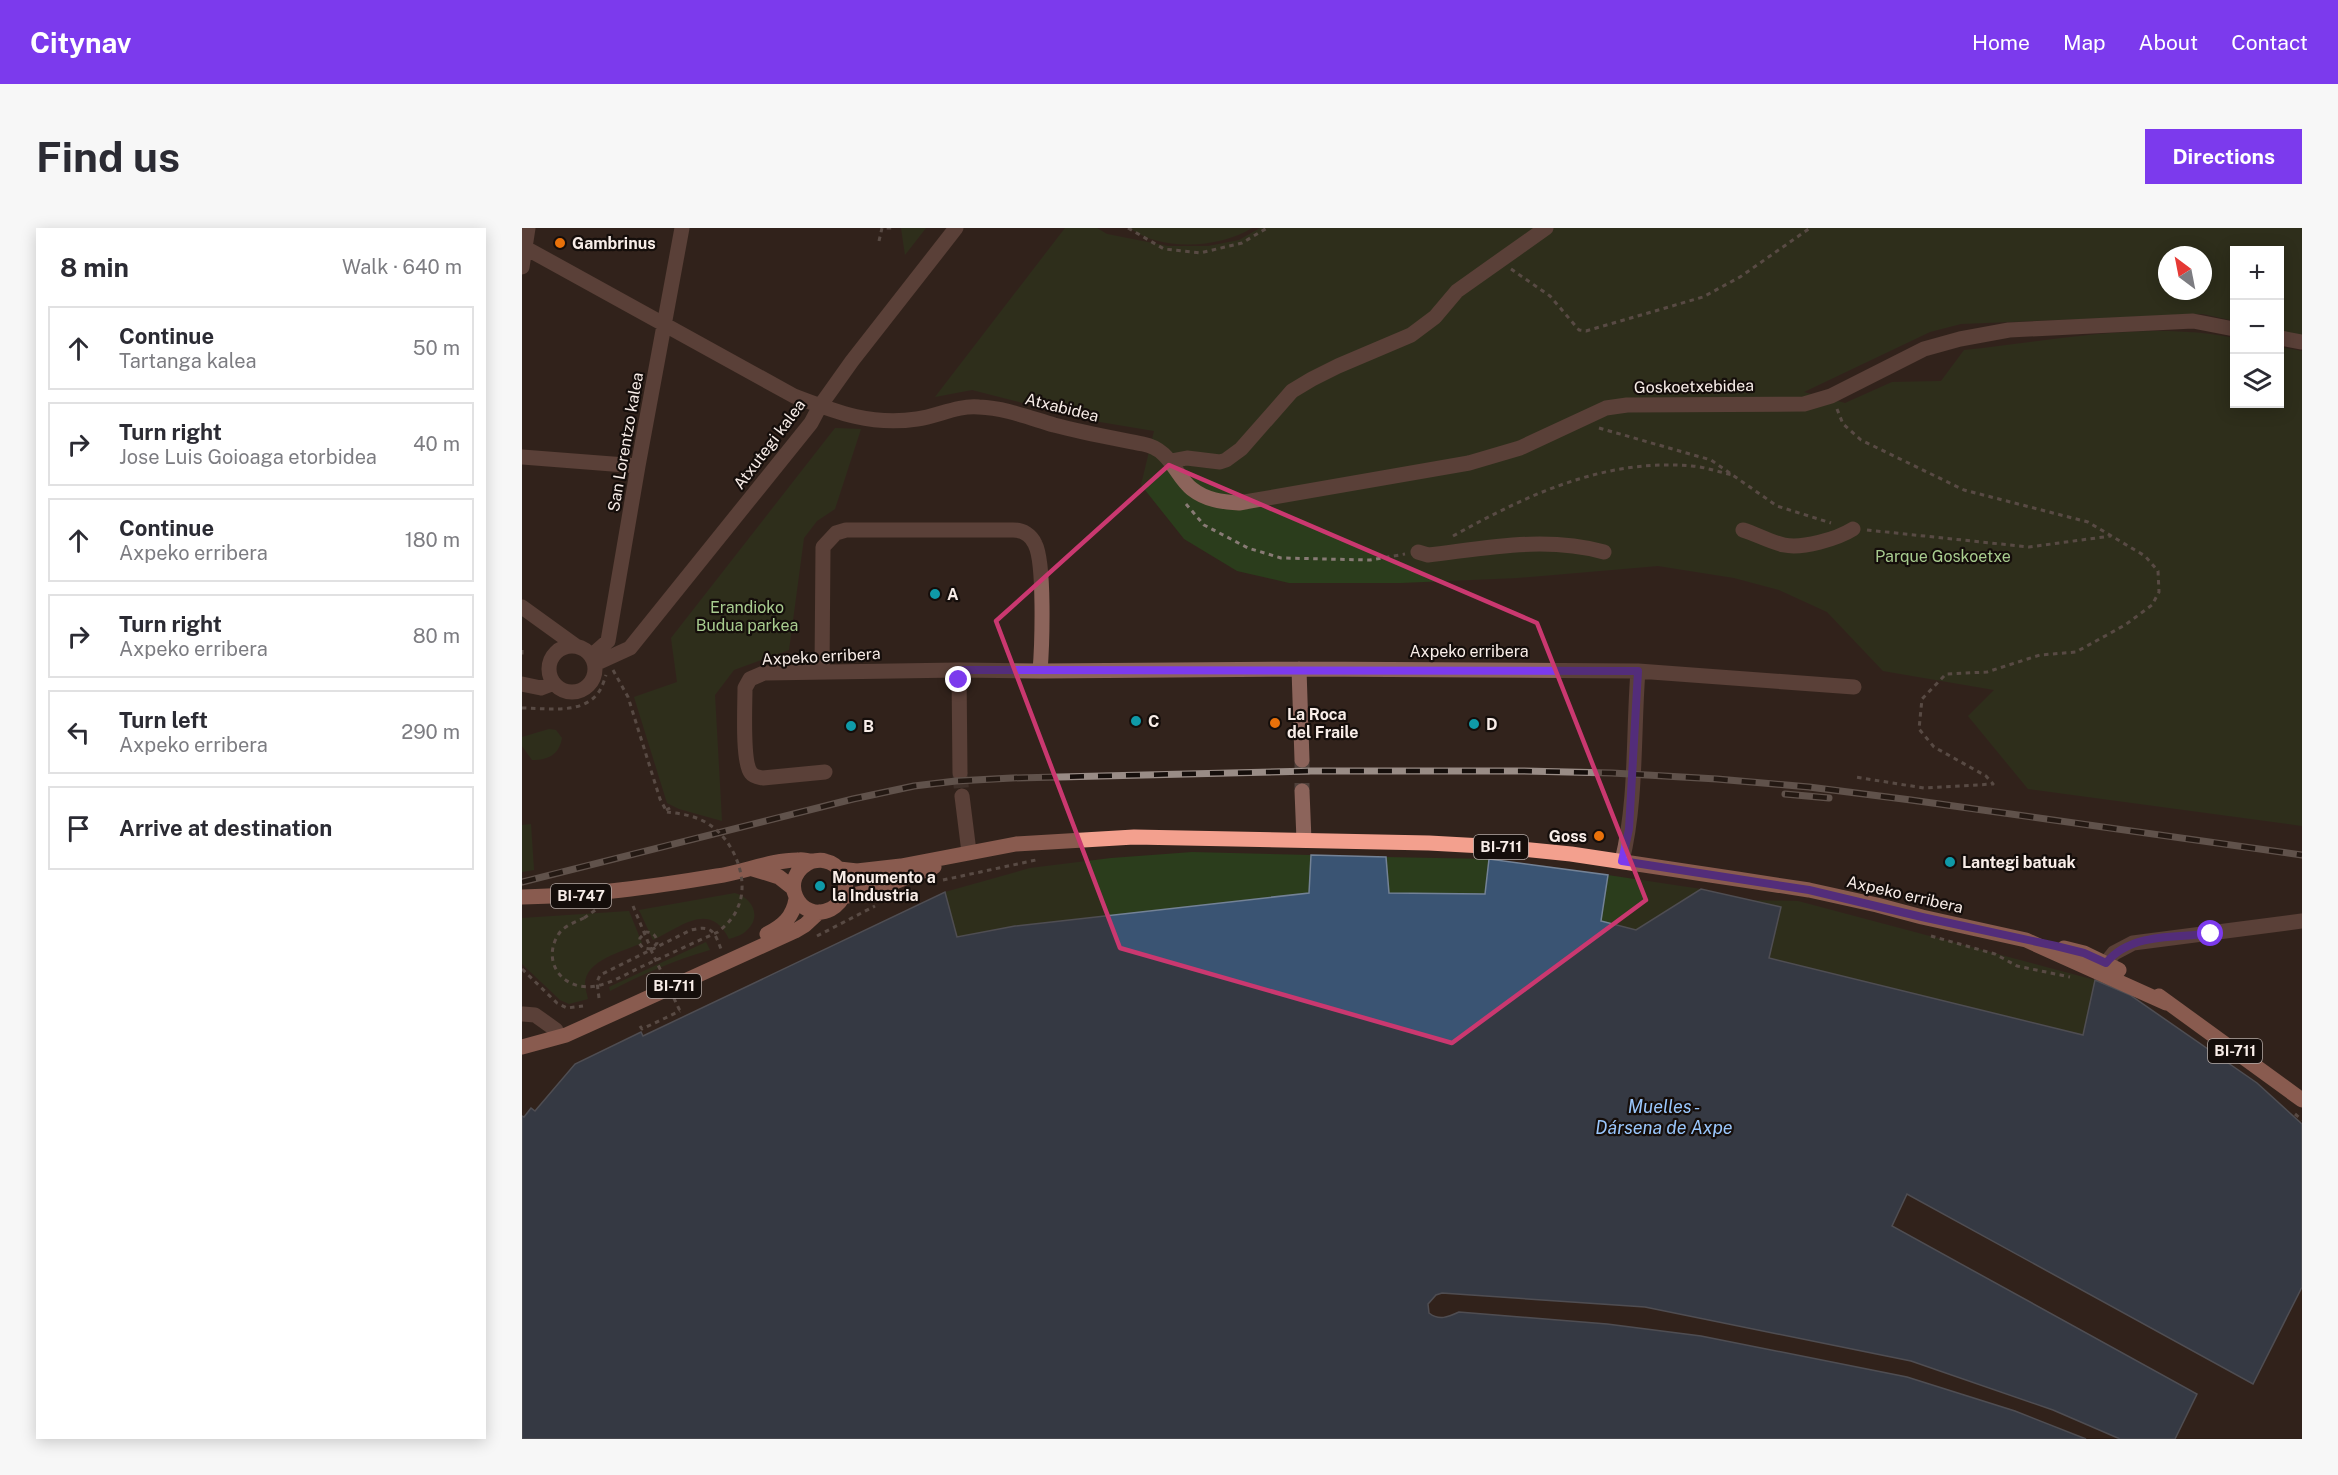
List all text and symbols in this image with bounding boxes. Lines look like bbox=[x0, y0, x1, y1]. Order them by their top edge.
text: Citynav bbox=[30, 26, 131, 59]
text: Home bbox=[1972, 30, 2030, 55]
text: Map bbox=[2063, 30, 2106, 55]
text: About bbox=[2139, 30, 2198, 55]
text: Contact bbox=[2231, 30, 2308, 55]
button: Directions bbox=[2145, 129, 2302, 184]
text: Find us bbox=[36, 132, 180, 181]
place label: Gambrinus bbox=[572, 234, 656, 253]
marker: Gambrinus bbox=[553, 236, 567, 250]
north arrow bbox=[2158, 246, 2212, 300]
map controls bbox=[2230, 246, 2284, 408]
button: + bbox=[2230, 246, 2284, 300]
text: 8 min bbox=[60, 252, 129, 283]
text: Walk · 640 m bbox=[342, 255, 462, 279]
button: − bbox=[2230, 300, 2284, 354]
text: Continue bbox=[119, 323, 214, 349]
icon: ahead bbox=[62, 332, 95, 365]
text: 50 m bbox=[413, 336, 460, 360]
text: Tartanga kalea bbox=[119, 349, 257, 373]
button: layers bbox=[2230, 354, 2284, 408]
street label: San Lorentzo kalea bbox=[604, 371, 647, 513]
street label: Goskoetxebidea bbox=[1634, 376, 1754, 397]
street label: Atxabidea bbox=[1023, 389, 1101, 426]
street label: Atxutegi kalea bbox=[729, 396, 809, 493]
text: Turn right bbox=[119, 419, 222, 445]
icon: right bbox=[62, 428, 95, 461]
text: 40 m bbox=[413, 432, 460, 456]
text: Jose Luis Goioaga etorbidea bbox=[119, 445, 377, 469]
text: Continue bbox=[119, 515, 214, 541]
icon: ahead bbox=[62, 524, 95, 557]
text: 180 m bbox=[405, 528, 460, 552]
text: Axpeko erribera bbox=[119, 541, 268, 565]
park label: Parque Goskoetxe bbox=[1875, 547, 2011, 566]
place label: A bbox=[947, 585, 959, 604]
marker: A bbox=[928, 587, 942, 601]
park label: Erandioko Budua parkea bbox=[696, 598, 798, 635]
text: Turn right bbox=[119, 611, 222, 637]
icon: right bbox=[62, 620, 95, 653]
text: 80 m bbox=[413, 624, 460, 648]
text: Axpeko erribera bbox=[119, 637, 268, 661]
street label: Axpeko erribera bbox=[1409, 642, 1529, 661]
street label: Axpeko erribera bbox=[761, 644, 881, 669]
route end bbox=[945, 666, 971, 692]
place label: La Roca del Fraile bbox=[1287, 705, 1358, 742]
text: Turn left bbox=[119, 707, 208, 733]
place label: C bbox=[1148, 712, 1160, 731]
marker: C bbox=[1129, 714, 1143, 728]
place label: D bbox=[1486, 715, 1498, 734]
icon: left bbox=[62, 716, 95, 749]
marker: La Roca del Fraile bbox=[1268, 716, 1282, 730]
place label: B bbox=[863, 717, 874, 736]
marker: D bbox=[1467, 717, 1481, 731]
marker: B bbox=[844, 719, 858, 733]
text: 290 m bbox=[401, 720, 460, 744]
text: Axpeko erribera bbox=[119, 733, 268, 757]
icon: arrive bbox=[62, 812, 95, 845]
text: Arrive at destination bbox=[119, 815, 332, 841]
place label: Goss bbox=[1549, 827, 1587, 846]
marker: Goss bbox=[1592, 829, 1606, 843]
road number: BI-711 bbox=[1474, 835, 1528, 859]
place label: Lantegi batuak bbox=[1962, 853, 2076, 872]
marker: Lantegi batuak bbox=[1943, 855, 1957, 869]
place label: Monumento a la Industria bbox=[832, 868, 936, 905]
street label: Axpeko erribera bbox=[1845, 872, 1965, 917]
marker: Monumento a la Industria bbox=[813, 879, 827, 893]
road number: BI-747 bbox=[551, 884, 611, 908]
route start bbox=[2197, 920, 2223, 946]
road number: BI-711 bbox=[647, 974, 701, 998]
road number: BI-711 bbox=[2208, 1039, 2262, 1063]
water label: Muelles - Dársena de Axpe bbox=[1595, 1096, 1733, 1138]

